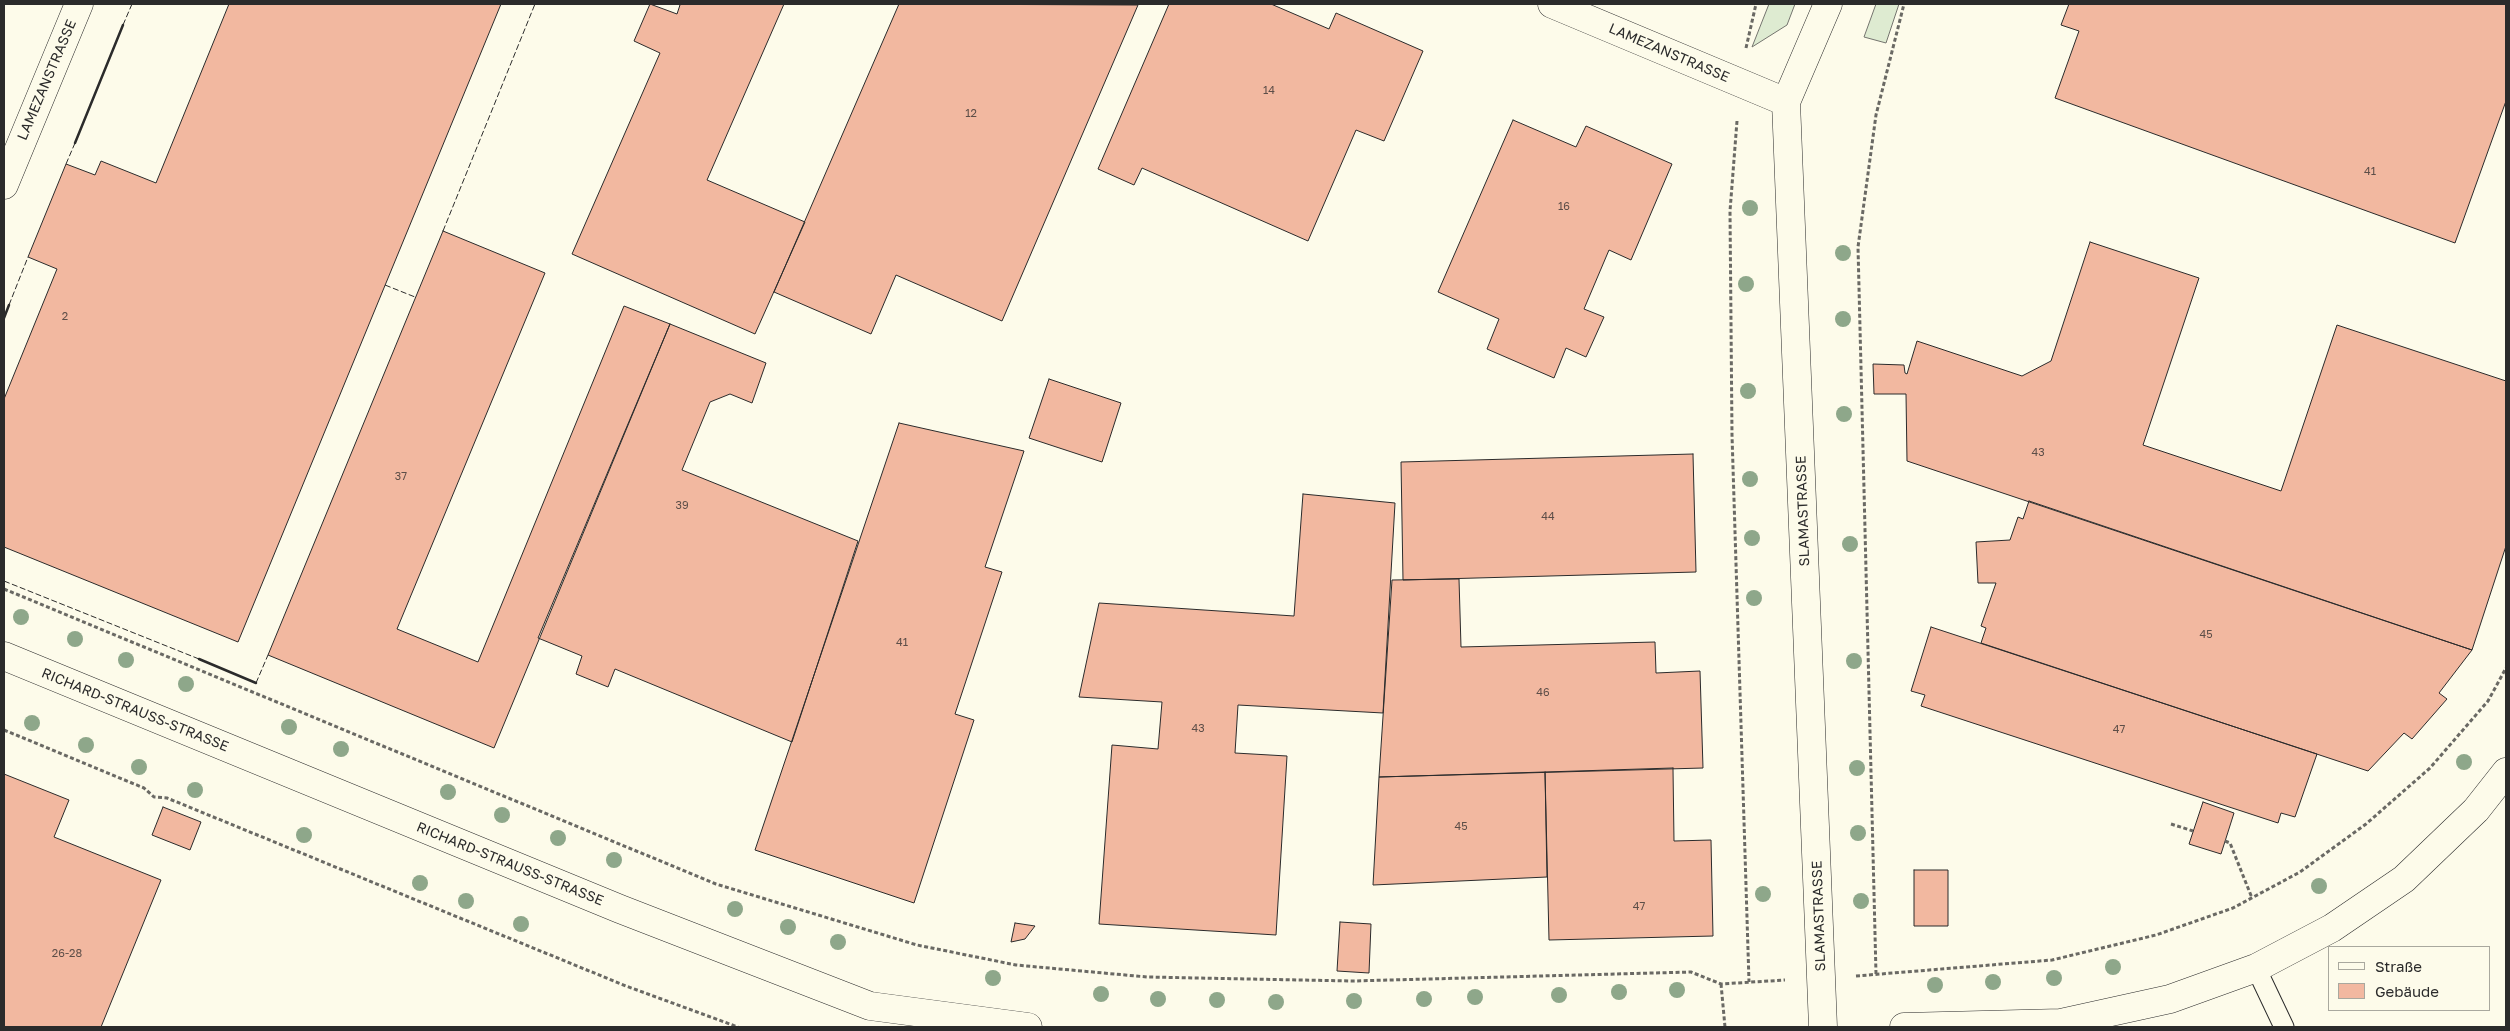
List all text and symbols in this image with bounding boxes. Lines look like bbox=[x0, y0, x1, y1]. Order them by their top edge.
street label: LAMEZANSTRASSE bbox=[14, 17, 80, 143]
street label: LAMEZANSTRASSE bbox=[1606, 20, 1732, 86]
house number: 14 bbox=[1263, 84, 1275, 98]
house number: 12 bbox=[965, 107, 977, 121]
house number: 41 bbox=[2364, 165, 2376, 179]
house number: 16 bbox=[1558, 200, 1570, 214]
house number: 2 bbox=[62, 310, 68, 324]
house number: 43 bbox=[2031, 446, 2045, 460]
street label: SLAMASTRASSE bbox=[1793, 455, 1813, 567]
house number: 37 bbox=[395, 470, 407, 484]
house number: 39 bbox=[675, 499, 689, 513]
house number: 44 bbox=[1541, 510, 1555, 524]
house number: 45 bbox=[2199, 628, 2213, 642]
house number: 41 bbox=[896, 636, 908, 650]
street label: RICHARD-STRAUSS-STRASSE bbox=[39, 665, 231, 755]
house number: 46 bbox=[1536, 686, 1550, 700]
house number: 43 bbox=[1191, 722, 1205, 736]
house number: 47 bbox=[2113, 723, 2125, 737]
street label: RICHARD-STRAUSS-STRASSE bbox=[414, 819, 606, 909]
house number: 45 bbox=[1454, 820, 1468, 834]
street label: SLAMASTRASSE bbox=[1809, 860, 1829, 972]
house number: 47 bbox=[1633, 900, 1645, 914]
legend bbox=[2328, 946, 2490, 1011]
house number: 26-28 bbox=[52, 947, 82, 961]
text: Straße bbox=[2375, 957, 2422, 975]
text: Gebäude bbox=[2375, 982, 2439, 1000]

